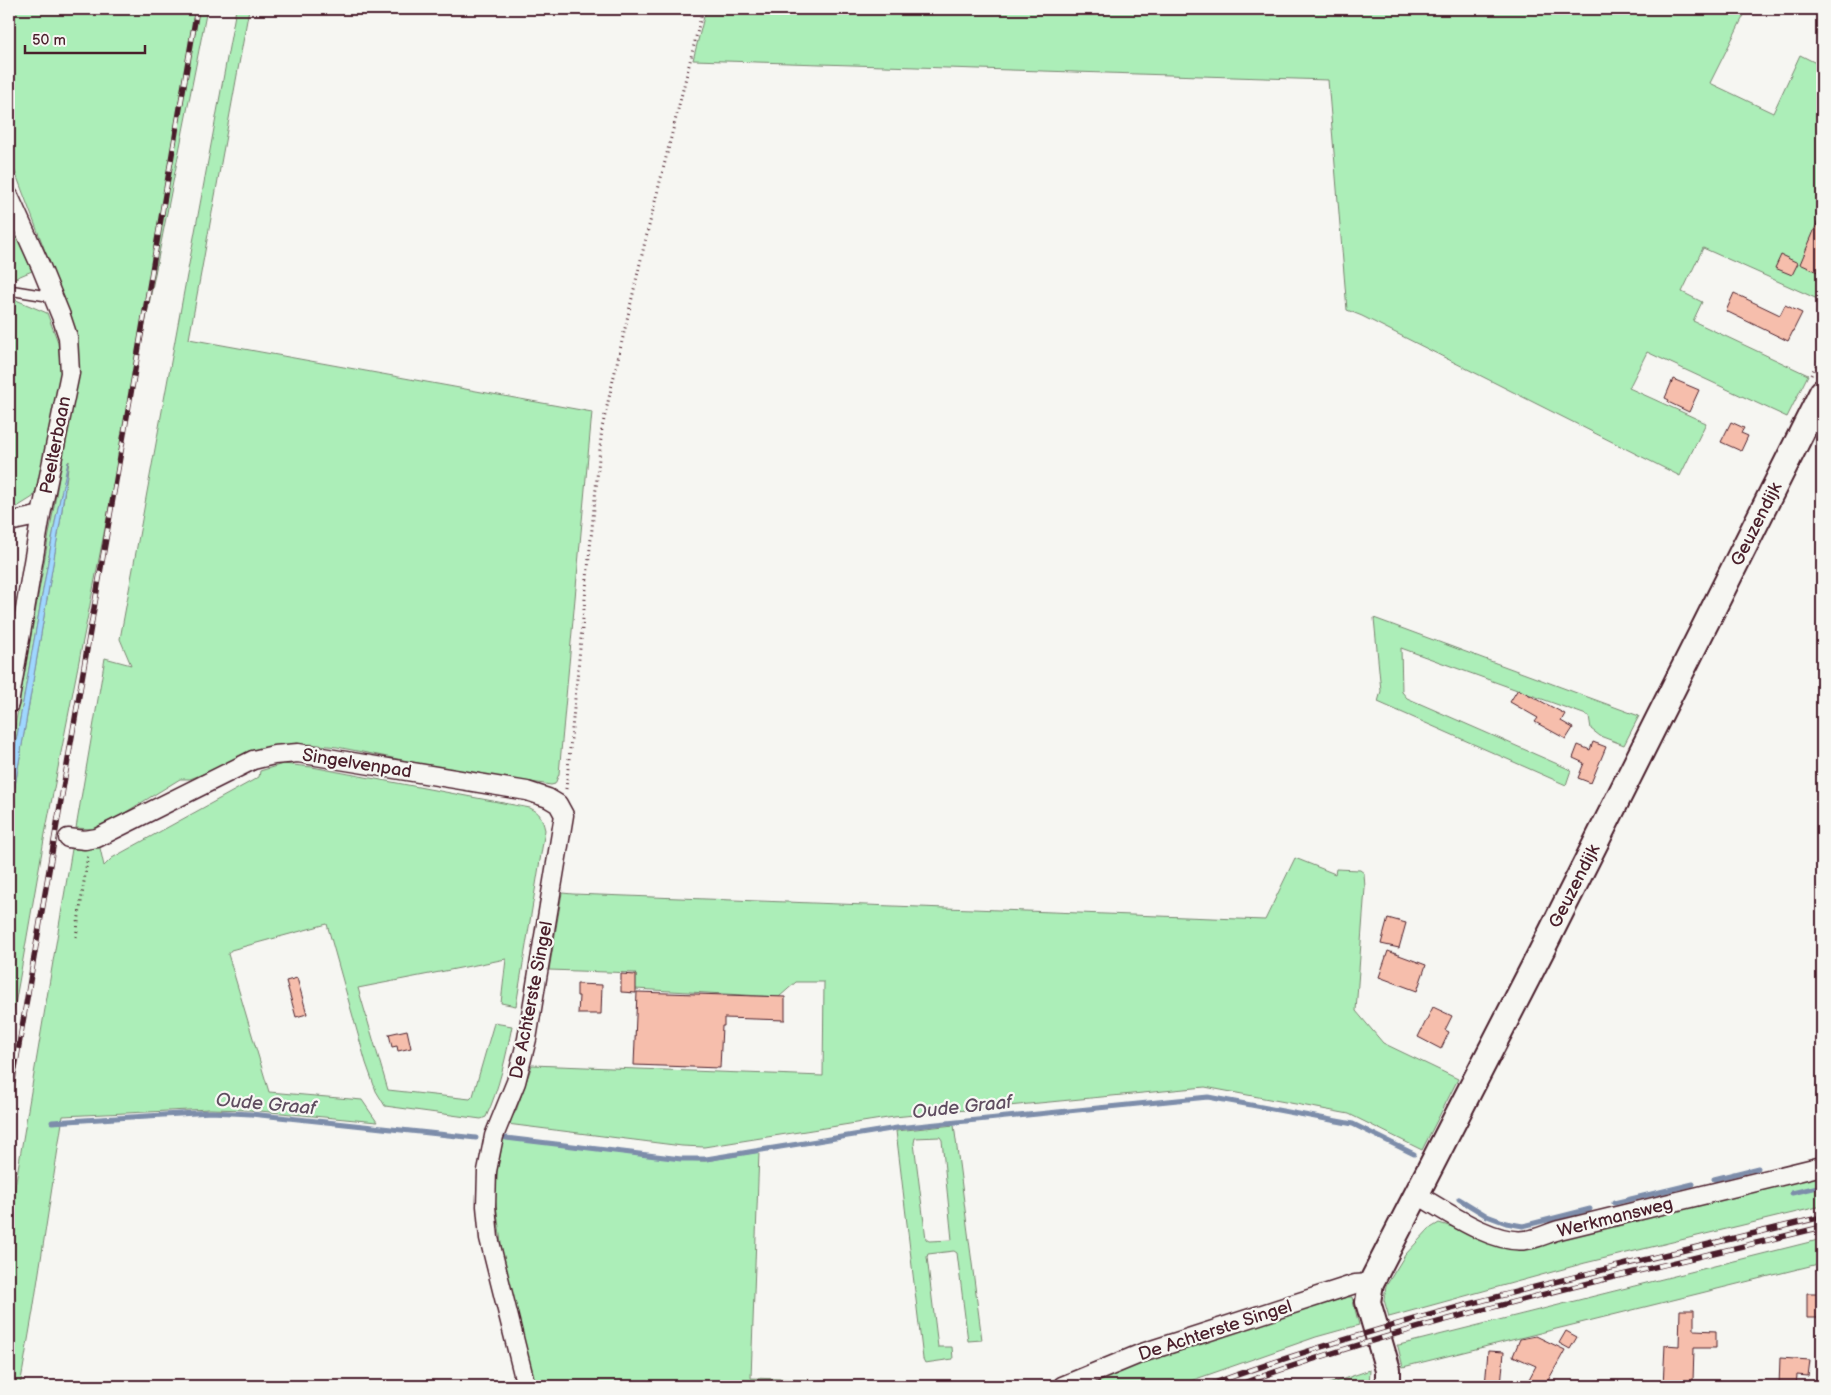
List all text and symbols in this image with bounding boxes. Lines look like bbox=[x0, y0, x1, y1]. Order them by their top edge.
scale bar bbox=[25, 22, 145, 54]
text: 50 m bbox=[32, 31, 66, 50]
street label: Peelterbaan bbox=[36, 395, 75, 496]
street label: Geuzendijk bbox=[1726, 479, 1787, 570]
street label: Singelvenpad bbox=[301, 744, 413, 783]
street label: Geuzendijk bbox=[1544, 841, 1605, 932]
street label: De Achterste Singel bbox=[506, 919, 557, 1081]
water label: Oude Graaf bbox=[215, 1089, 319, 1121]
water label: Oude Graaf bbox=[911, 1091, 1015, 1124]
street label: Werkmansweg bbox=[1555, 1193, 1675, 1242]
street label: De Achterste Singel bbox=[1136, 1296, 1295, 1365]

